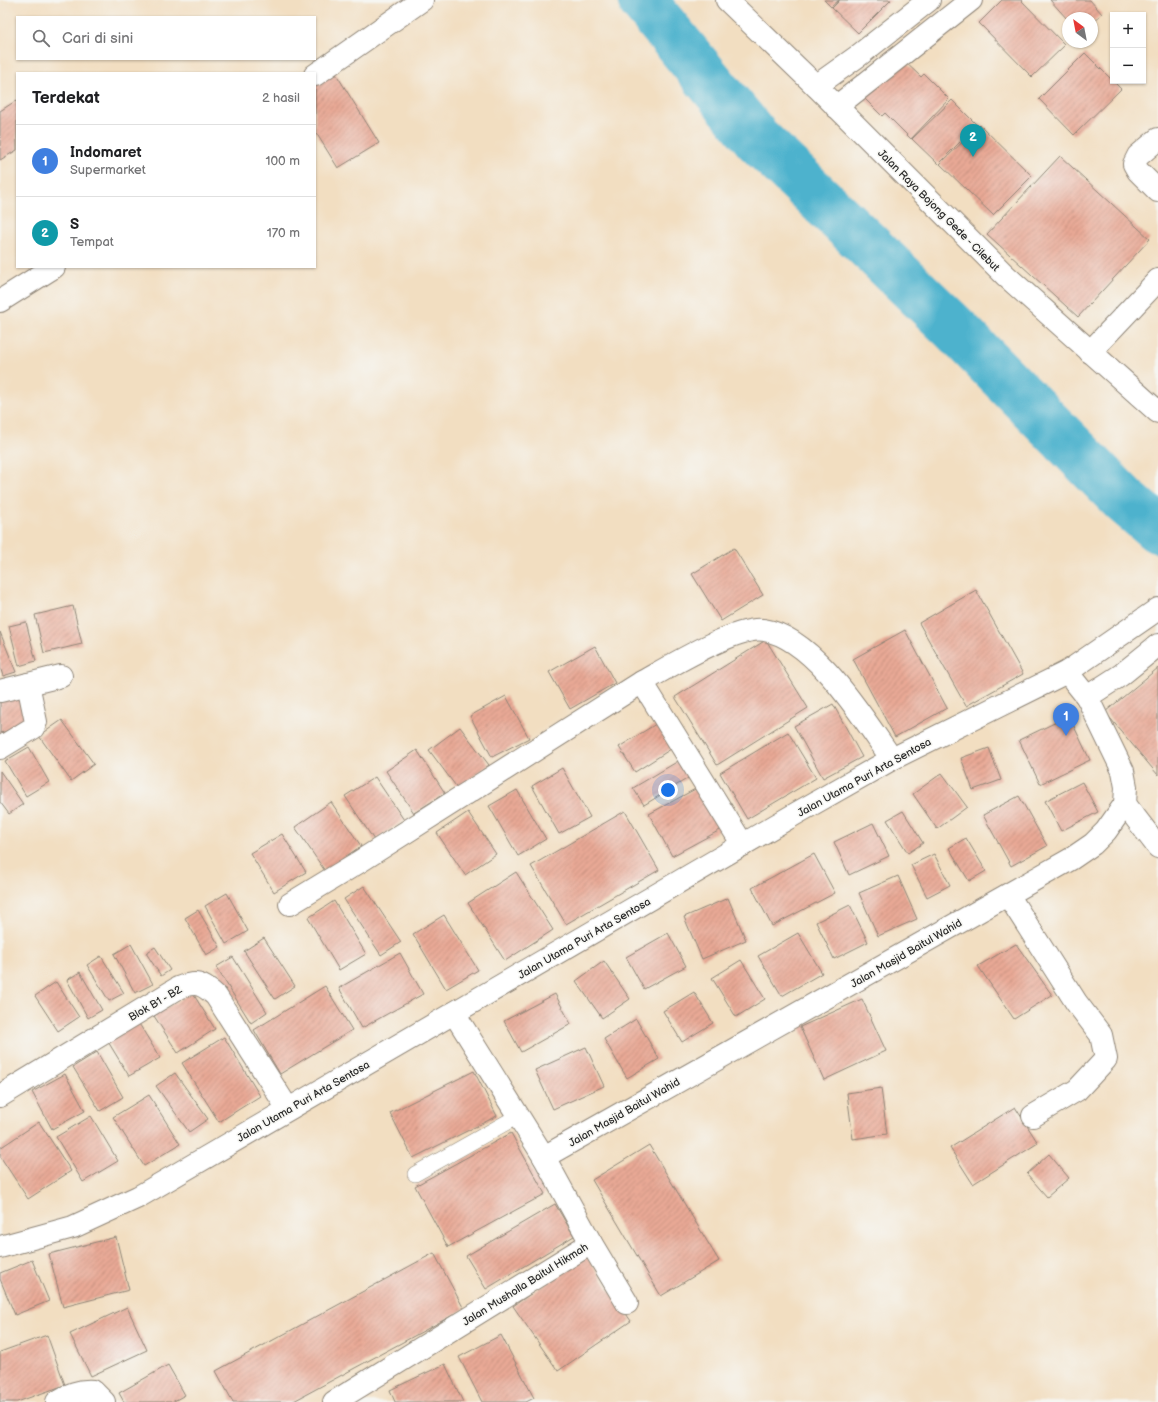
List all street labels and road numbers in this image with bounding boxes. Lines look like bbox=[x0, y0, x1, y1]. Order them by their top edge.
street label: Jalan Raya Bojong Gede - Cilebut bbox=[875, 147, 1003, 274]
street label: Jalan Utama Puri Arta Sentosa bbox=[795, 735, 933, 820]
street label: Jalan Utama Puri Arta Sentosa bbox=[516, 895, 653, 982]
street label: Jalan Masjid Baitul Wahid bbox=[848, 916, 964, 991]
street label: Blok B1 - B2 bbox=[126, 983, 185, 1024]
street label: Jalan Utama Puri Arta Sentosa bbox=[235, 1058, 372, 1145]
street label: Jalan Masjid Baitul Wahid bbox=[566, 1075, 682, 1150]
street label: Jalan Musholla Baitul Hikmah bbox=[460, 1240, 590, 1329]

